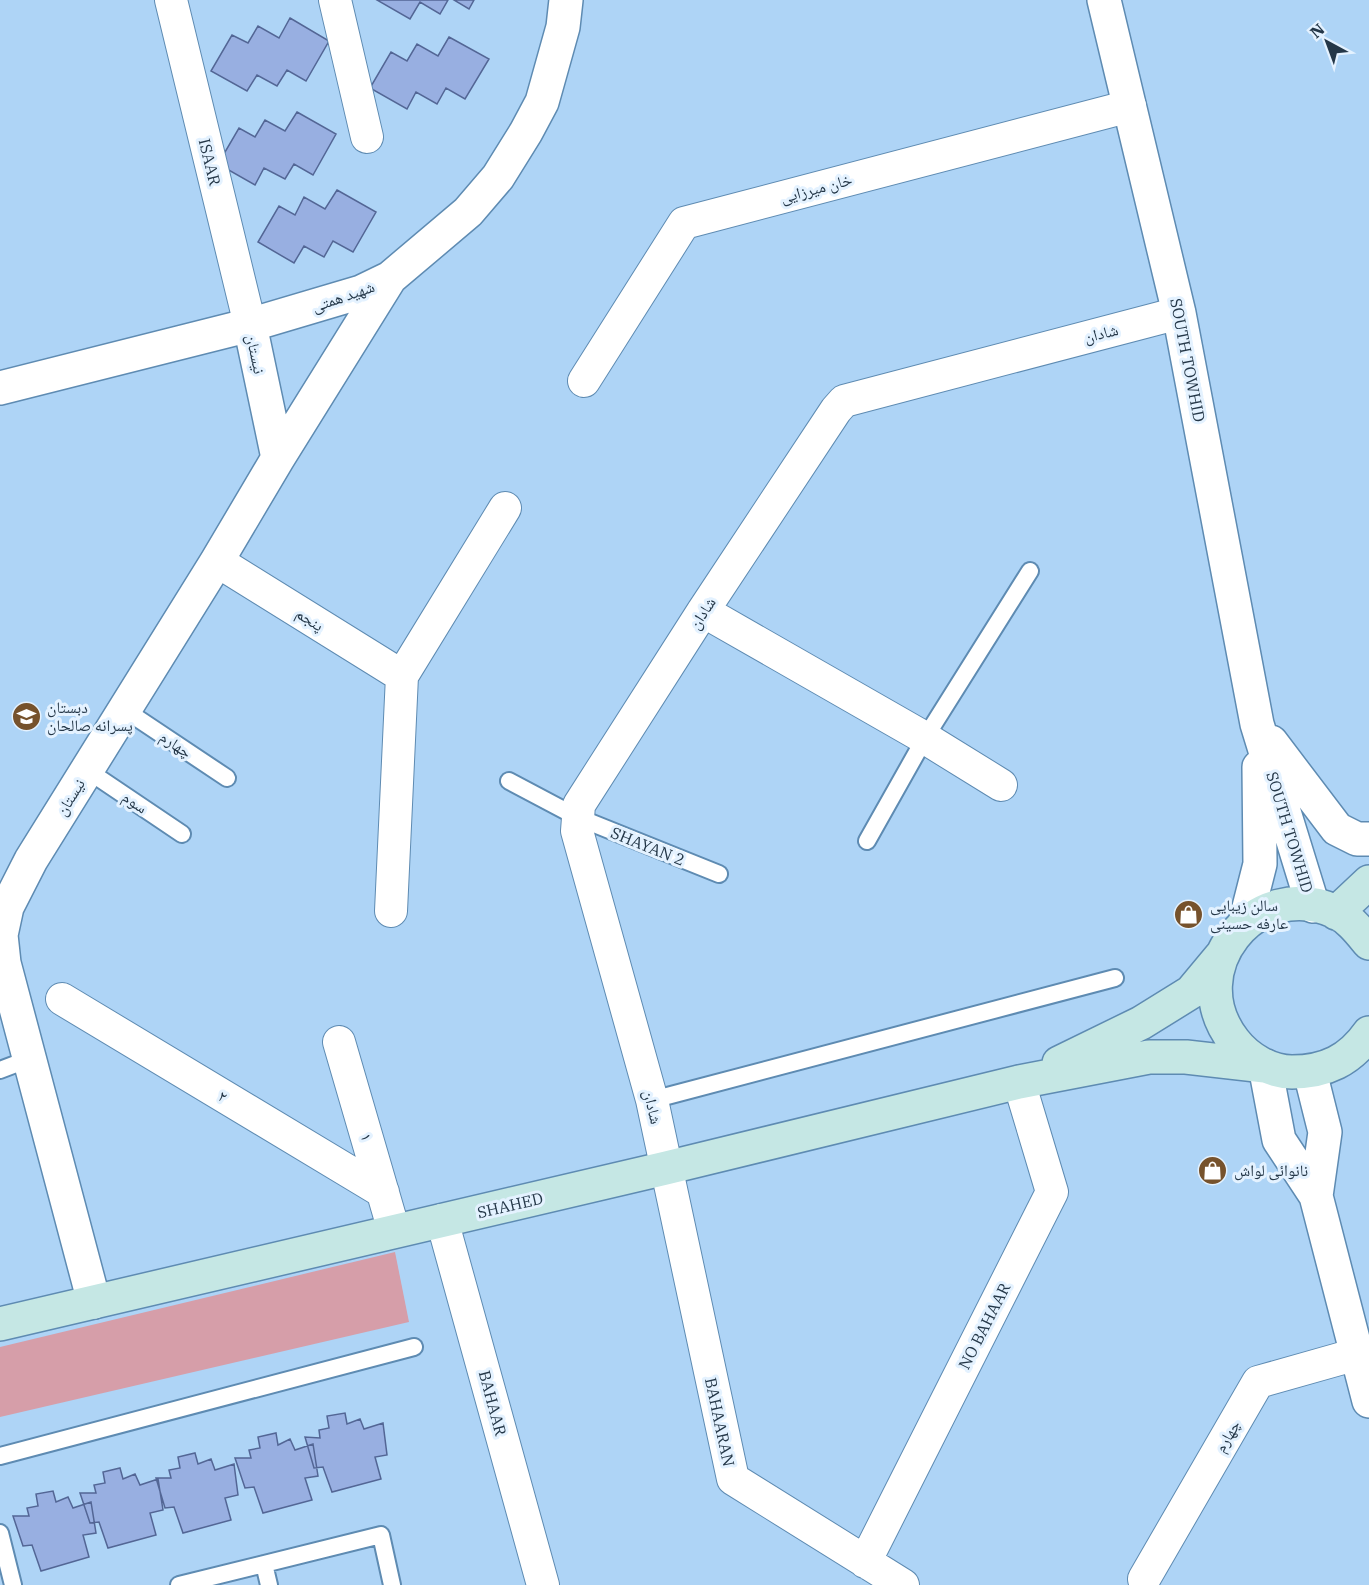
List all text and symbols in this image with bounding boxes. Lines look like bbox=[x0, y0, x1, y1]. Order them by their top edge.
north arrow bbox=[1297, 12, 1357, 72]
text: N bbox=[1306, 19, 1328, 42]
street label: ISAAR bbox=[195, 136, 226, 188]
street label: خان میرزایی bbox=[778, 169, 854, 208]
street label: شهید همتی bbox=[309, 276, 377, 317]
street label: SOUTH TOWHID bbox=[1166, 296, 1210, 424]
street label: شادان bbox=[1082, 319, 1120, 348]
street label: نيستان bbox=[241, 332, 270, 376]
street label: شادان bbox=[684, 593, 721, 633]
street label: پنجم bbox=[292, 603, 328, 636]
place label: دبستان پسرانه صالحان bbox=[47, 697, 133, 736]
school or university icon: دبستان پسرانه صالحان bbox=[10, 700, 42, 732]
street label: چهارم bbox=[156, 726, 196, 763]
street label: SOUTH TOWHID bbox=[1262, 769, 1318, 895]
street label: نيستان bbox=[51, 775, 90, 820]
street label: سوم bbox=[118, 786, 151, 818]
street label: SHAYAN 2 bbox=[608, 822, 688, 870]
place label: سالن زیبایی عارفه حسینی bbox=[1210, 895, 1288, 934]
shop icon: سالن زیبایی عارفه حسینی bbox=[1173, 898, 1205, 930]
street label: ۲ bbox=[215, 1086, 231, 1106]
street label: شادان bbox=[638, 1088, 667, 1126]
street label: ۱ bbox=[356, 1131, 378, 1143]
shop icon: نانوائی لواش bbox=[1197, 1154, 1229, 1186]
place label: نانوائی لواش bbox=[1234, 1160, 1308, 1181]
street label: SHAHED bbox=[475, 1188, 545, 1222]
street label: NO BAHAAR bbox=[954, 1279, 1014, 1373]
street label: BAHAAR bbox=[475, 1368, 511, 1438]
street label: BAHAARAN bbox=[701, 1376, 739, 1468]
street label: چهارم bbox=[1210, 1416, 1245, 1456]

